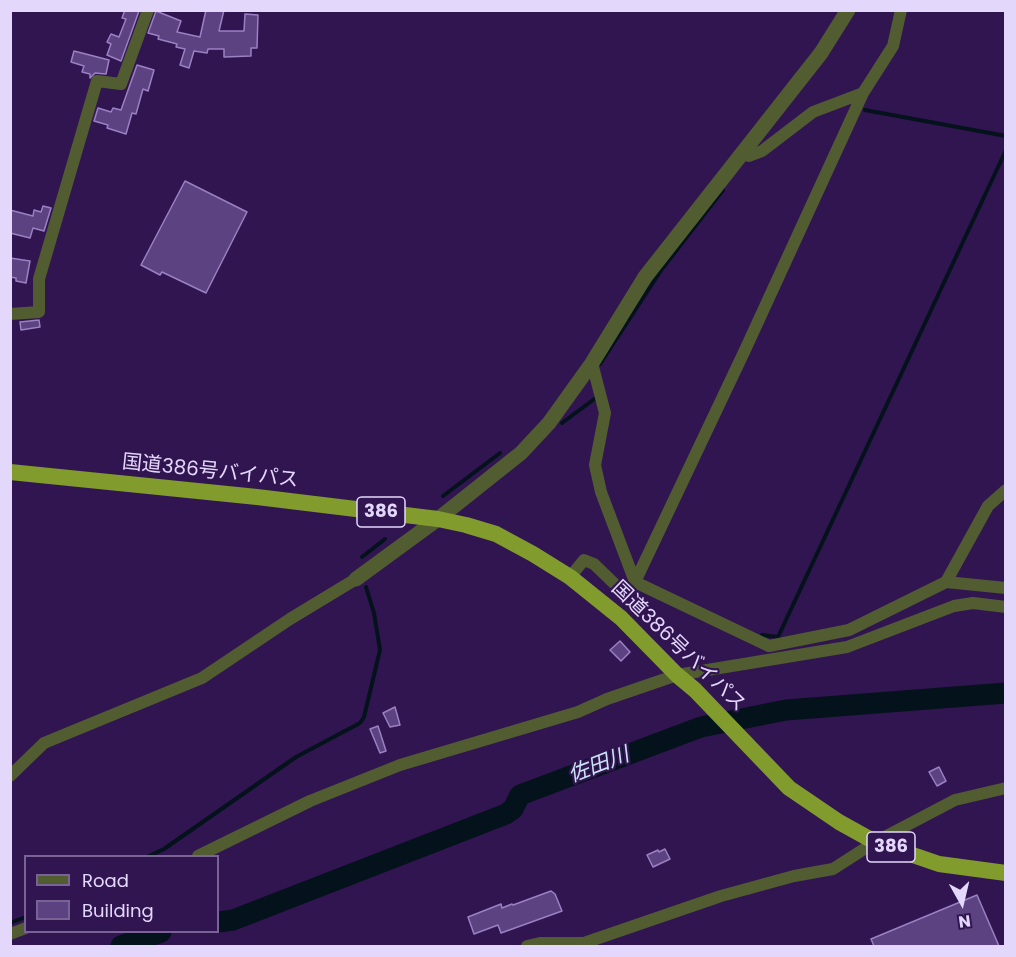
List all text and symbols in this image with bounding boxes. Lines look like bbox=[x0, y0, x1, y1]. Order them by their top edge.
street label: 国道386号バイパス bbox=[121, 451, 299, 493]
road number: 386 bbox=[357, 497, 405, 527]
street label: 国道386号バイパス bbox=[606, 577, 750, 717]
water label: 佐田川 bbox=[565, 743, 633, 789]
road number: 386 bbox=[867, 832, 915, 862]
legend bbox=[24, 855, 219, 933]
text: Road bbox=[82, 868, 129, 893]
north arrow bbox=[932, 873, 992, 933]
text: Building bbox=[82, 898, 154, 923]
text: N bbox=[957, 909, 972, 934]

